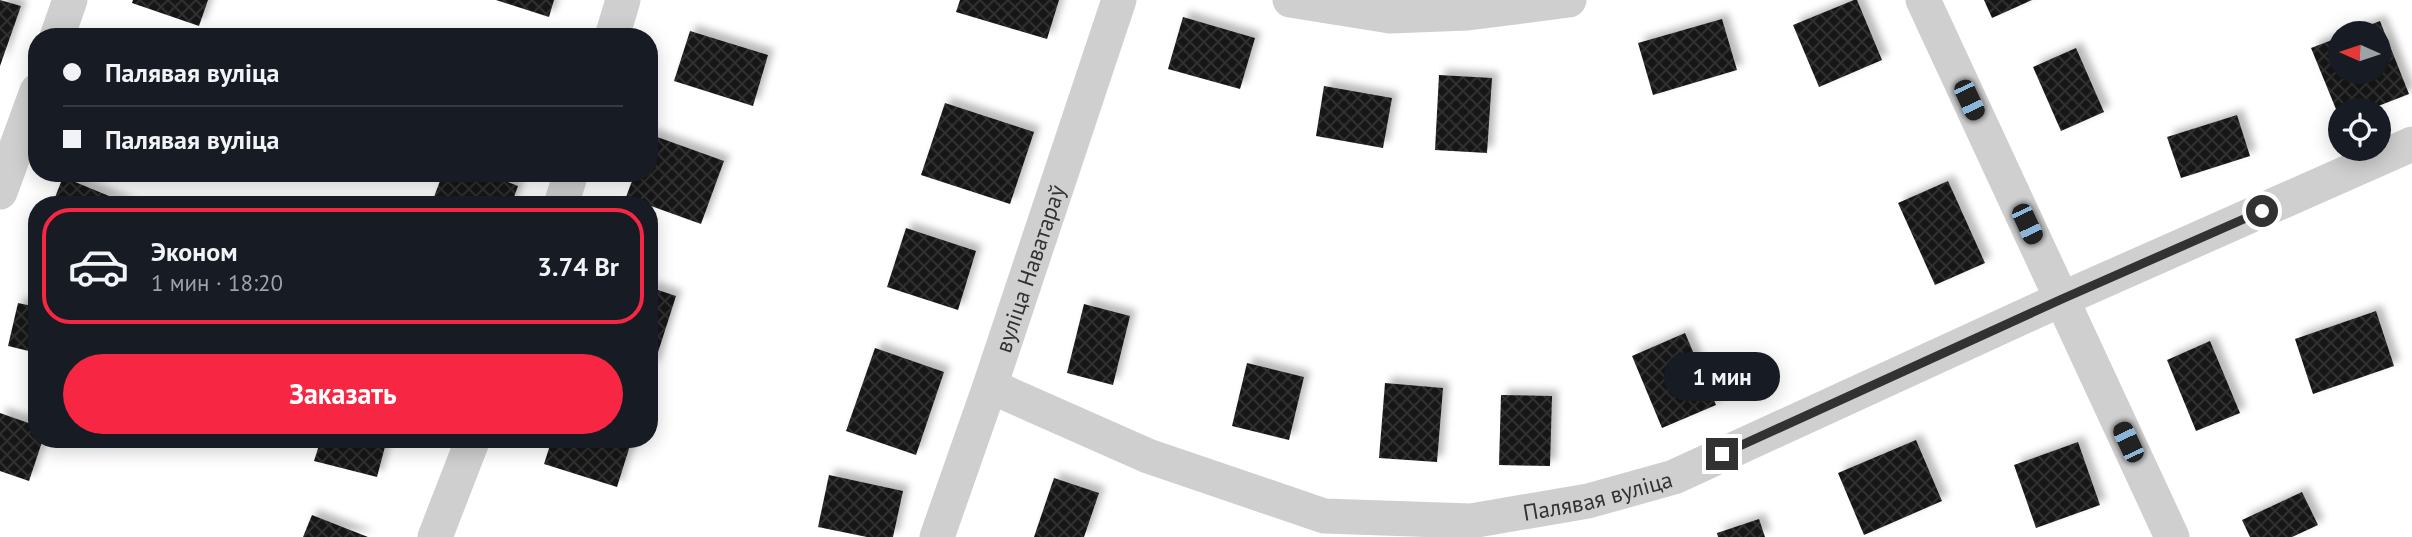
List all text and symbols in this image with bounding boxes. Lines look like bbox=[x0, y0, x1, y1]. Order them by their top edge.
north arrow bbox=[2328, 21, 2390, 84]
map controls bbox=[2328, 21, 2391, 161]
text: Палявая вуліца bbox=[105, 56, 279, 89]
car bbox=[1951, 77, 1988, 123]
button: locate bbox=[2328, 98, 2391, 161]
text: Палявая вуліца bbox=[105, 123, 279, 156]
street label: вуліца Наватараў bbox=[988, 181, 1071, 356]
route start bbox=[2246, 195, 2278, 227]
car bbox=[2009, 201, 2046, 247]
icon: car bbox=[67, 235, 130, 298]
text: Эконом bbox=[151, 235, 238, 268]
text: 3.74 Br bbox=[537, 250, 619, 283]
text: 1 мин · 18:20 bbox=[151, 268, 283, 297]
callout: 1 мин bbox=[1664, 352, 1780, 402]
button: Заказать bbox=[63, 354, 623, 434]
text: 1 мин bbox=[1692, 362, 1752, 391]
car bbox=[2110, 419, 2147, 465]
route end bbox=[1706, 438, 1738, 470]
street label: Палявая вуліца bbox=[1521, 464, 1676, 526]

